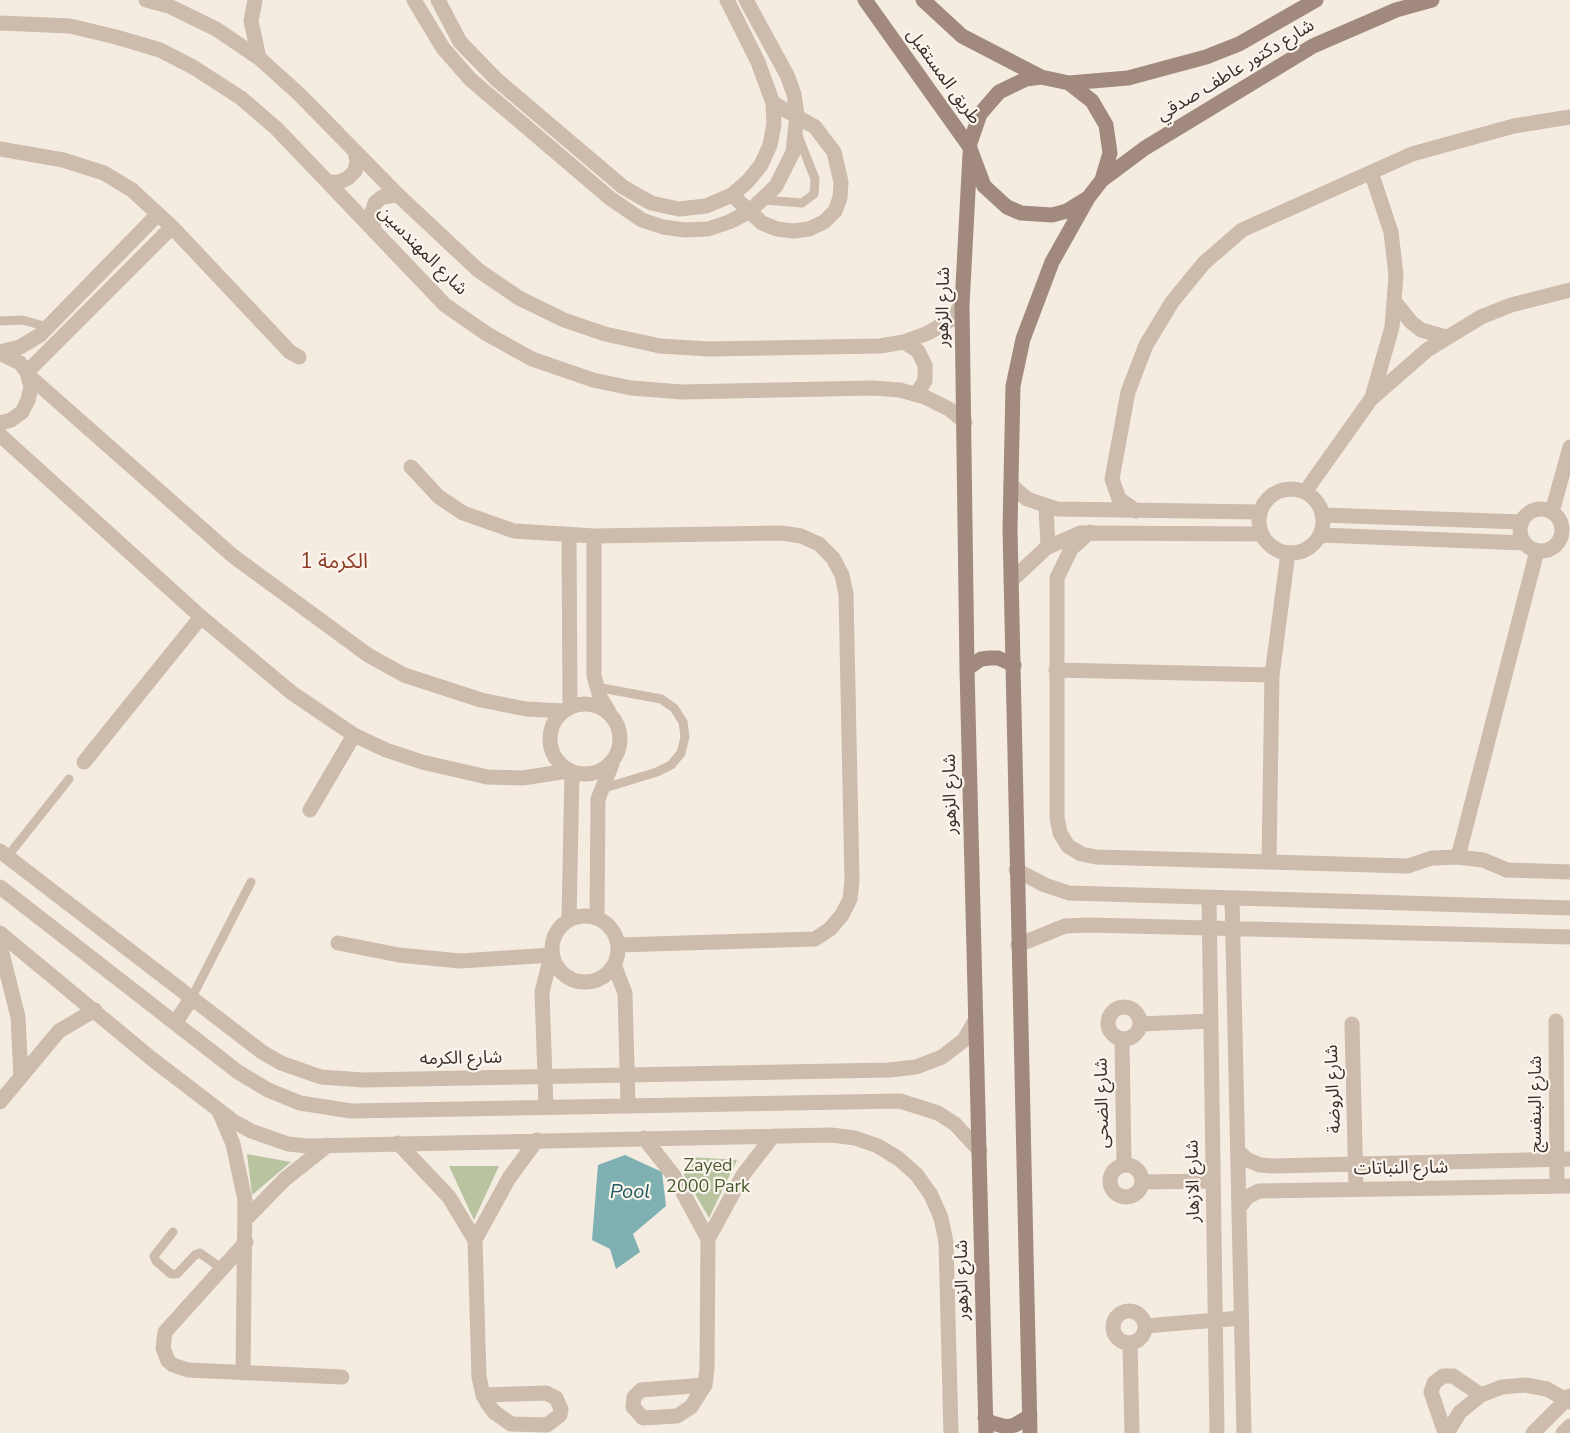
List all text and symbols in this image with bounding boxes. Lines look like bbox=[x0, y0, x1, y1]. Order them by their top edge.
street label: شارع دكتور عاطف صدقي bbox=[1153, 15, 1319, 127]
street label: طريق المستقبل bbox=[901, 25, 985, 129]
street label: شارع المهندسين bbox=[373, 202, 471, 300]
street label: شارع الزهور bbox=[932, 267, 956, 347]
district label: الكرمة 1 bbox=[300, 550, 368, 576]
street label: شارع الزهور bbox=[939, 754, 963, 834]
street label: شارع الروضة bbox=[1322, 1044, 1346, 1134]
street label: شارع الكرمه bbox=[420, 1047, 502, 1071]
street label: شارع البنفسج bbox=[1526, 1056, 1548, 1152]
street label: شارع الضحى bbox=[1091, 1058, 1115, 1148]
street label: شارع الازهار bbox=[1182, 1140, 1206, 1222]
park label: Zayed 2000 Park bbox=[666, 1156, 750, 1198]
street label: شارع النباتات bbox=[1353, 1157, 1449, 1181]
water label: Pool bbox=[610, 1181, 650, 1205]
street label: شارع الزهور bbox=[951, 1240, 975, 1320]

